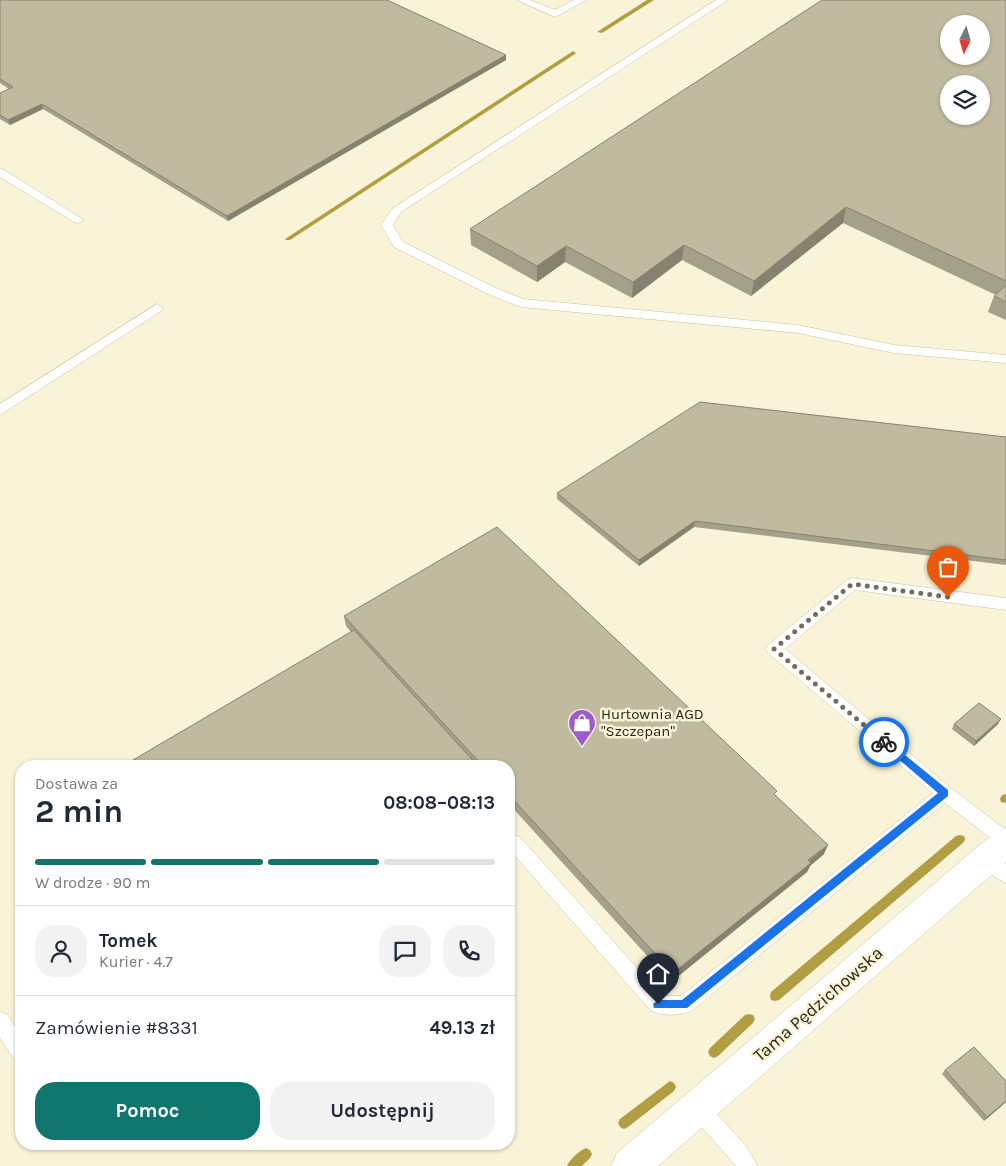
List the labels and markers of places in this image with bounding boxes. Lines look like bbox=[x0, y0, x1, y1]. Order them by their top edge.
pin bbox=[927, 546, 969, 597]
place label: Hurtownia AGD "Szczepan" bbox=[601, 705, 704, 740]
shop icon: Hurtownia AGD "Szczepan" bbox=[567, 708, 597, 747]
pin bbox=[637, 953, 679, 1004]

